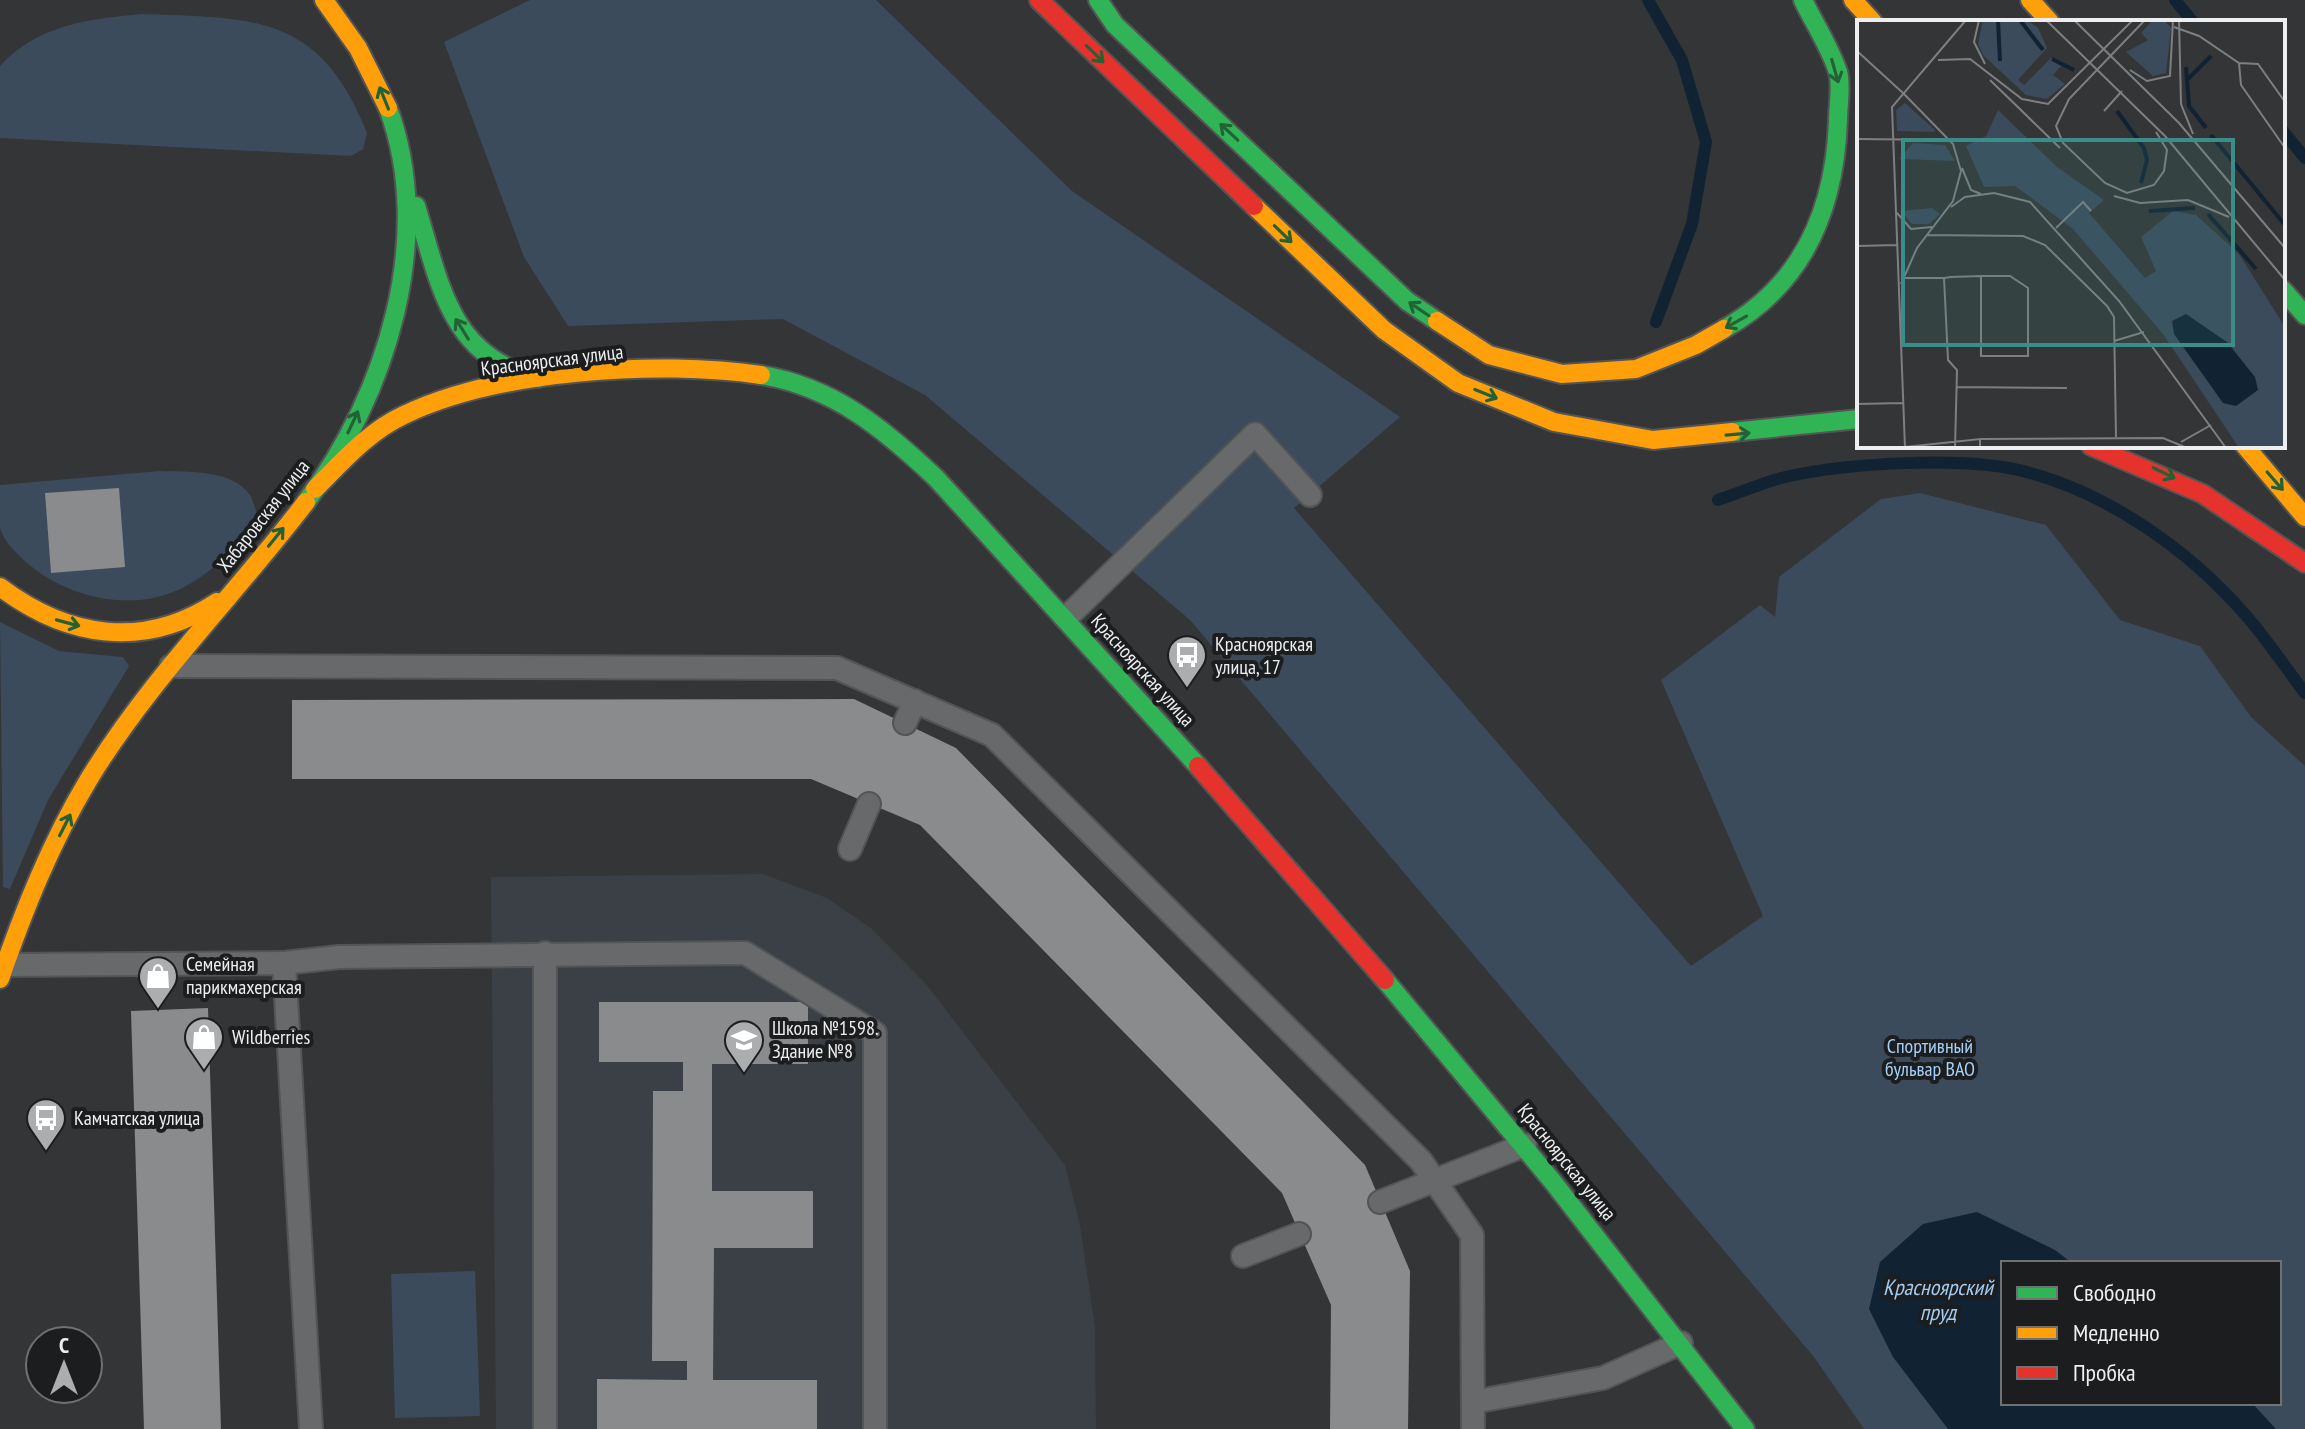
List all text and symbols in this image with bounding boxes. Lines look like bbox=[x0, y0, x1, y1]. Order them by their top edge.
inset map bbox=[1857, 20, 2285, 448]
one-way arrow bbox=[1085, 44, 1104, 63]
one-way arrow bbox=[1829, 58, 1843, 83]
one-way arrow bbox=[376, 86, 390, 111]
one-way arrow bbox=[1219, 123, 1239, 142]
one-way arrow bbox=[1273, 224, 1293, 243]
one-way arrow bbox=[1409, 301, 1431, 317]
one-way arrow bbox=[1725, 315, 1748, 331]
one-way arrow bbox=[453, 318, 469, 341]
street label: Красноярская улица bbox=[479, 338, 625, 382]
one-way arrow bbox=[1473, 387, 1498, 402]
one-way arrow bbox=[346, 410, 361, 434]
one-way arrow bbox=[1724, 426, 1751, 441]
street label: Хабаровская улица bbox=[211, 454, 315, 578]
one-way arrow bbox=[2151, 466, 2175, 481]
one-way arrow bbox=[2266, 471, 2284, 491]
one-way arrow bbox=[267, 527, 285, 548]
street label: Красноярская улица bbox=[1085, 608, 1201, 732]
one-way arrow bbox=[54, 617, 80, 632]
place label: Красноярская улица, 17 bbox=[1215, 631, 1313, 680]
bus stop icon: Красноярская улица, 17 bbox=[1166, 634, 1208, 689]
one-way arrow bbox=[57, 814, 73, 838]
place label: Семейная парикмахерская bbox=[186, 951, 302, 1000]
shop icon: Семейная парикмахерская bbox=[137, 955, 179, 1010]
place label: Школа №1598. Здание №8 bbox=[772, 1015, 879, 1064]
shop icon: Wildberries bbox=[183, 1016, 225, 1071]
school or university icon: Школа №1598. Здание №8 bbox=[723, 1019, 765, 1074]
place label: Wildberries bbox=[232, 1024, 311, 1050]
park label: Спортивный бульвар ВАО bbox=[1885, 1033, 1975, 1082]
bus stop icon: Камчатская улица bbox=[25, 1097, 67, 1152]
street label: Красноярская улица bbox=[1512, 1098, 1622, 1226]
place label: Камчатская улица bbox=[74, 1105, 200, 1131]
legend bbox=[2001, 1261, 2281, 1405]
water label: Красноярский пруд bbox=[1883, 1273, 1995, 1326]
text: Свободно bbox=[2073, 1277, 2156, 1308]
text: Медленно bbox=[2073, 1317, 2160, 1348]
north arrow bbox=[24, 1325, 104, 1405]
text: С bbox=[59, 1331, 69, 1359]
text: Пробка bbox=[2073, 1357, 2136, 1388]

